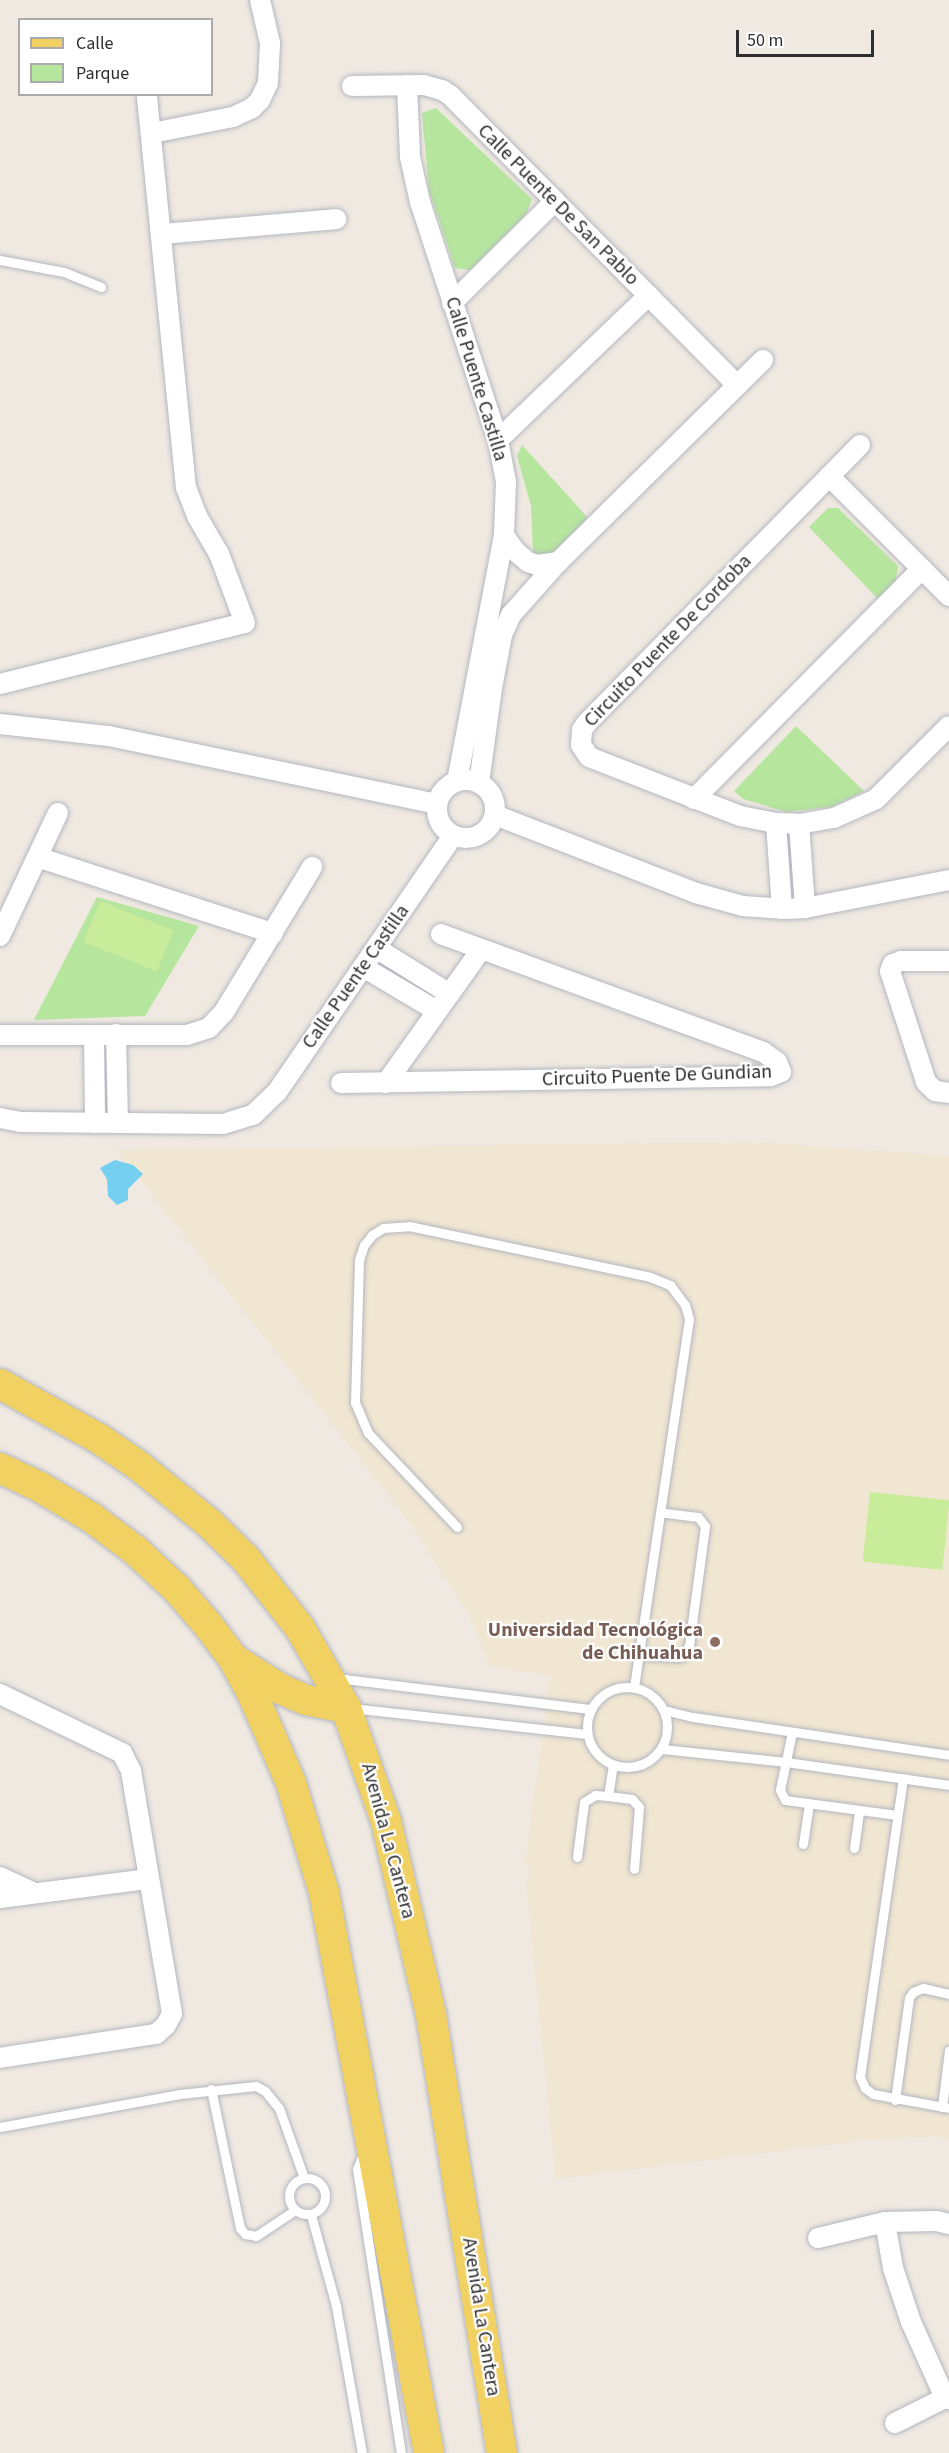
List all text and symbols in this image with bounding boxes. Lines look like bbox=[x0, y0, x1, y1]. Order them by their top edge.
legend bbox=[18, 18, 213, 96]
scale bar bbox=[739, 18, 877, 56]
text: 50 m bbox=[747, 28, 783, 53]
text: Calle bbox=[76, 31, 113, 56]
text: Parque bbox=[76, 61, 129, 86]
street label: Calle Puente De San Pablo bbox=[472, 119, 644, 291]
street label: Calle Puente Castilla bbox=[440, 294, 512, 464]
street label: Circuito Puente De Cordoba bbox=[579, 550, 757, 732]
street label: Calle Puente Castilla bbox=[297, 900, 415, 1054]
street label: Circuito Puente De Gundian bbox=[542, 1060, 772, 1092]
place label: Universidad Tecnológica de Chihuahua bbox=[488, 1618, 703, 1665]
marker: Universidad Tecnológica de Chihuahua bbox=[708, 1635, 722, 1649]
street label: Avenida La Cantera bbox=[356, 1761, 420, 1921]
street label: Avenida La Cantera bbox=[457, 2236, 505, 2398]

